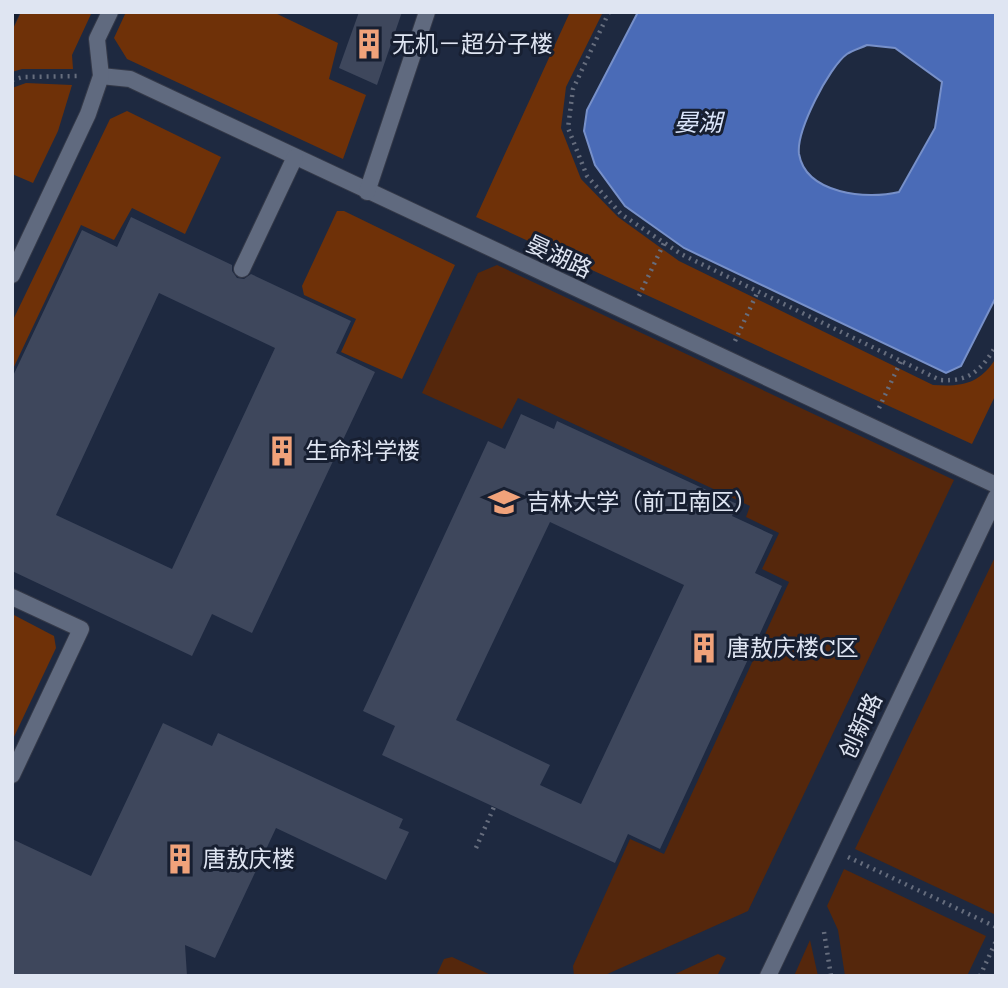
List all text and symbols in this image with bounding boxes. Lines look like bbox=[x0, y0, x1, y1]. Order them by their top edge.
building icon: 无机－超分子楼 bbox=[352, 27, 386, 61]
place label: 无机－超分子楼 bbox=[392, 31, 553, 58]
water label: 晏湖 bbox=[674, 109, 726, 137]
street label: 晏湖路 bbox=[522, 230, 596, 284]
building icon: 生命科学楼 bbox=[265, 434, 299, 468]
place label: 生命科学楼 bbox=[305, 438, 420, 465]
school or university icon: 吉林大学（前卫南区） bbox=[487, 485, 521, 519]
place label: 吉林大学（前卫南区） bbox=[527, 489, 757, 516]
building icon: 唐敖庆楼C区 bbox=[687, 631, 721, 665]
place label: 唐敖庆楼C区 bbox=[727, 635, 859, 662]
street label: 创新路 bbox=[834, 689, 888, 763]
building icon: 唐敖庆楼 bbox=[163, 842, 197, 876]
place label: 唐敖庆楼 bbox=[203, 846, 295, 873]

